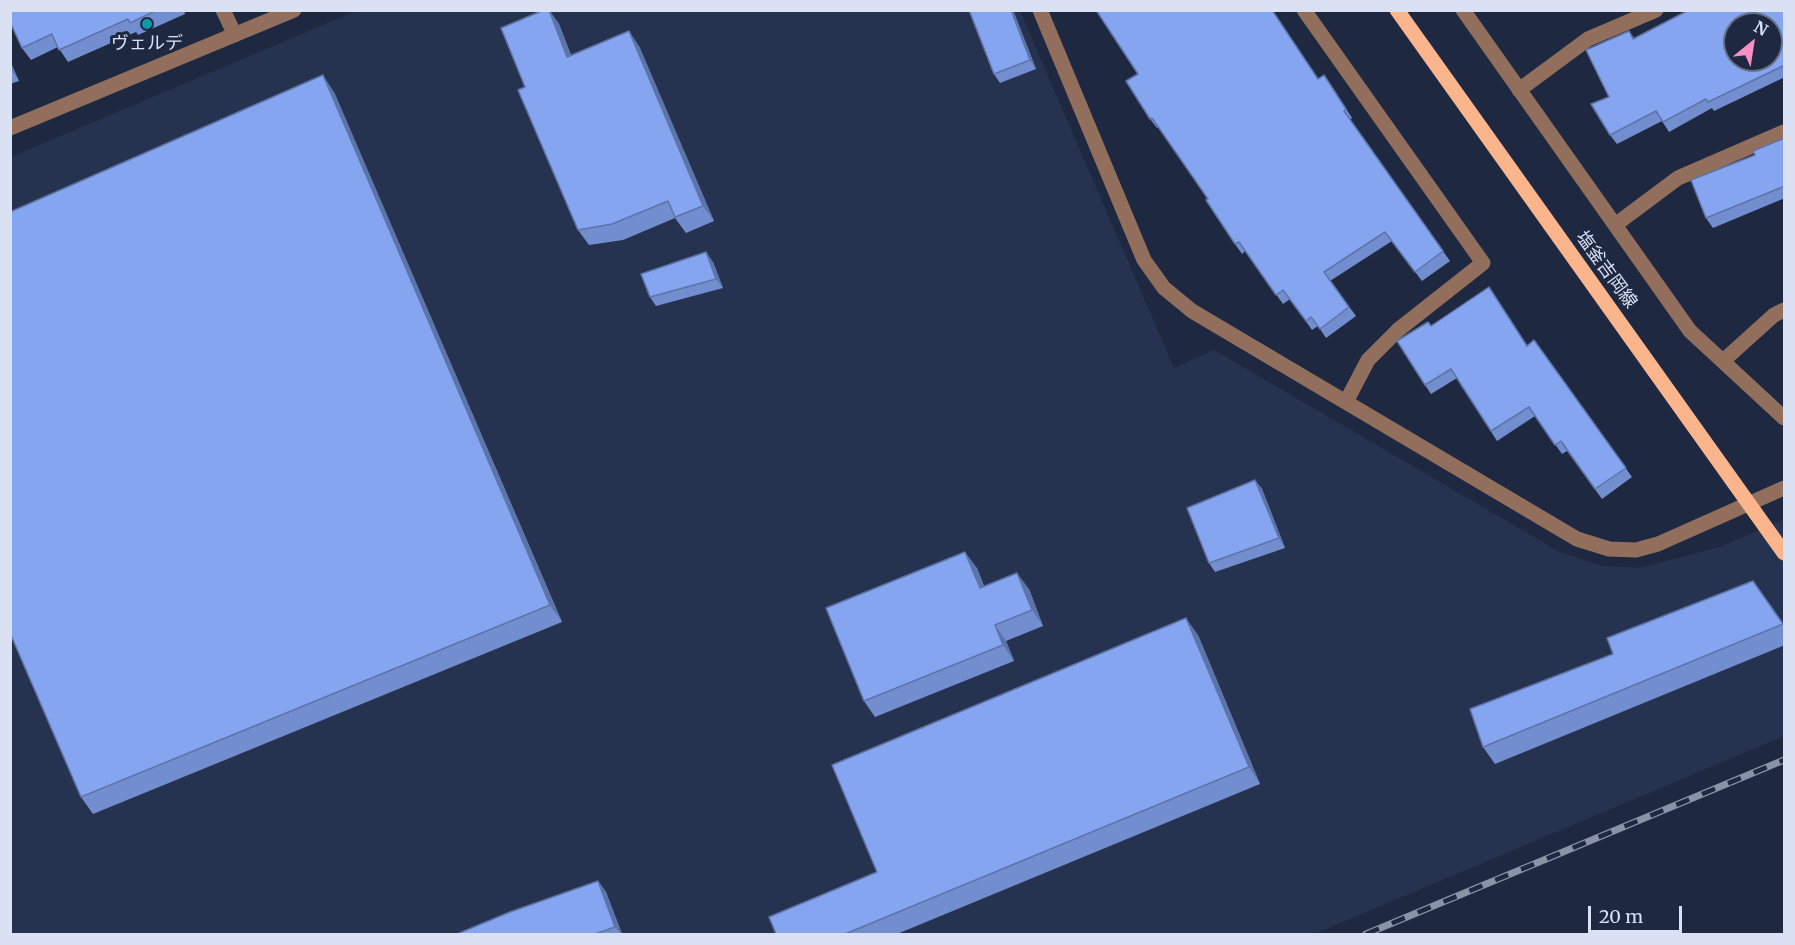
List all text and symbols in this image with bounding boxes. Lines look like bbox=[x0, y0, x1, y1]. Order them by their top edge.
north arrow bbox=[1723, 12, 1783, 72]
text: N bbox=[1751, 16, 1771, 40]
marker: ヴェルデ bbox=[140, 17, 154, 31]
place label: ヴェルデ bbox=[111, 33, 183, 55]
street label: 塩釜吉岡線 bbox=[1571, 227, 1641, 313]
scale bar bbox=[1591, 894, 1686, 932]
text: 20 m bbox=[1599, 905, 1643, 928]

